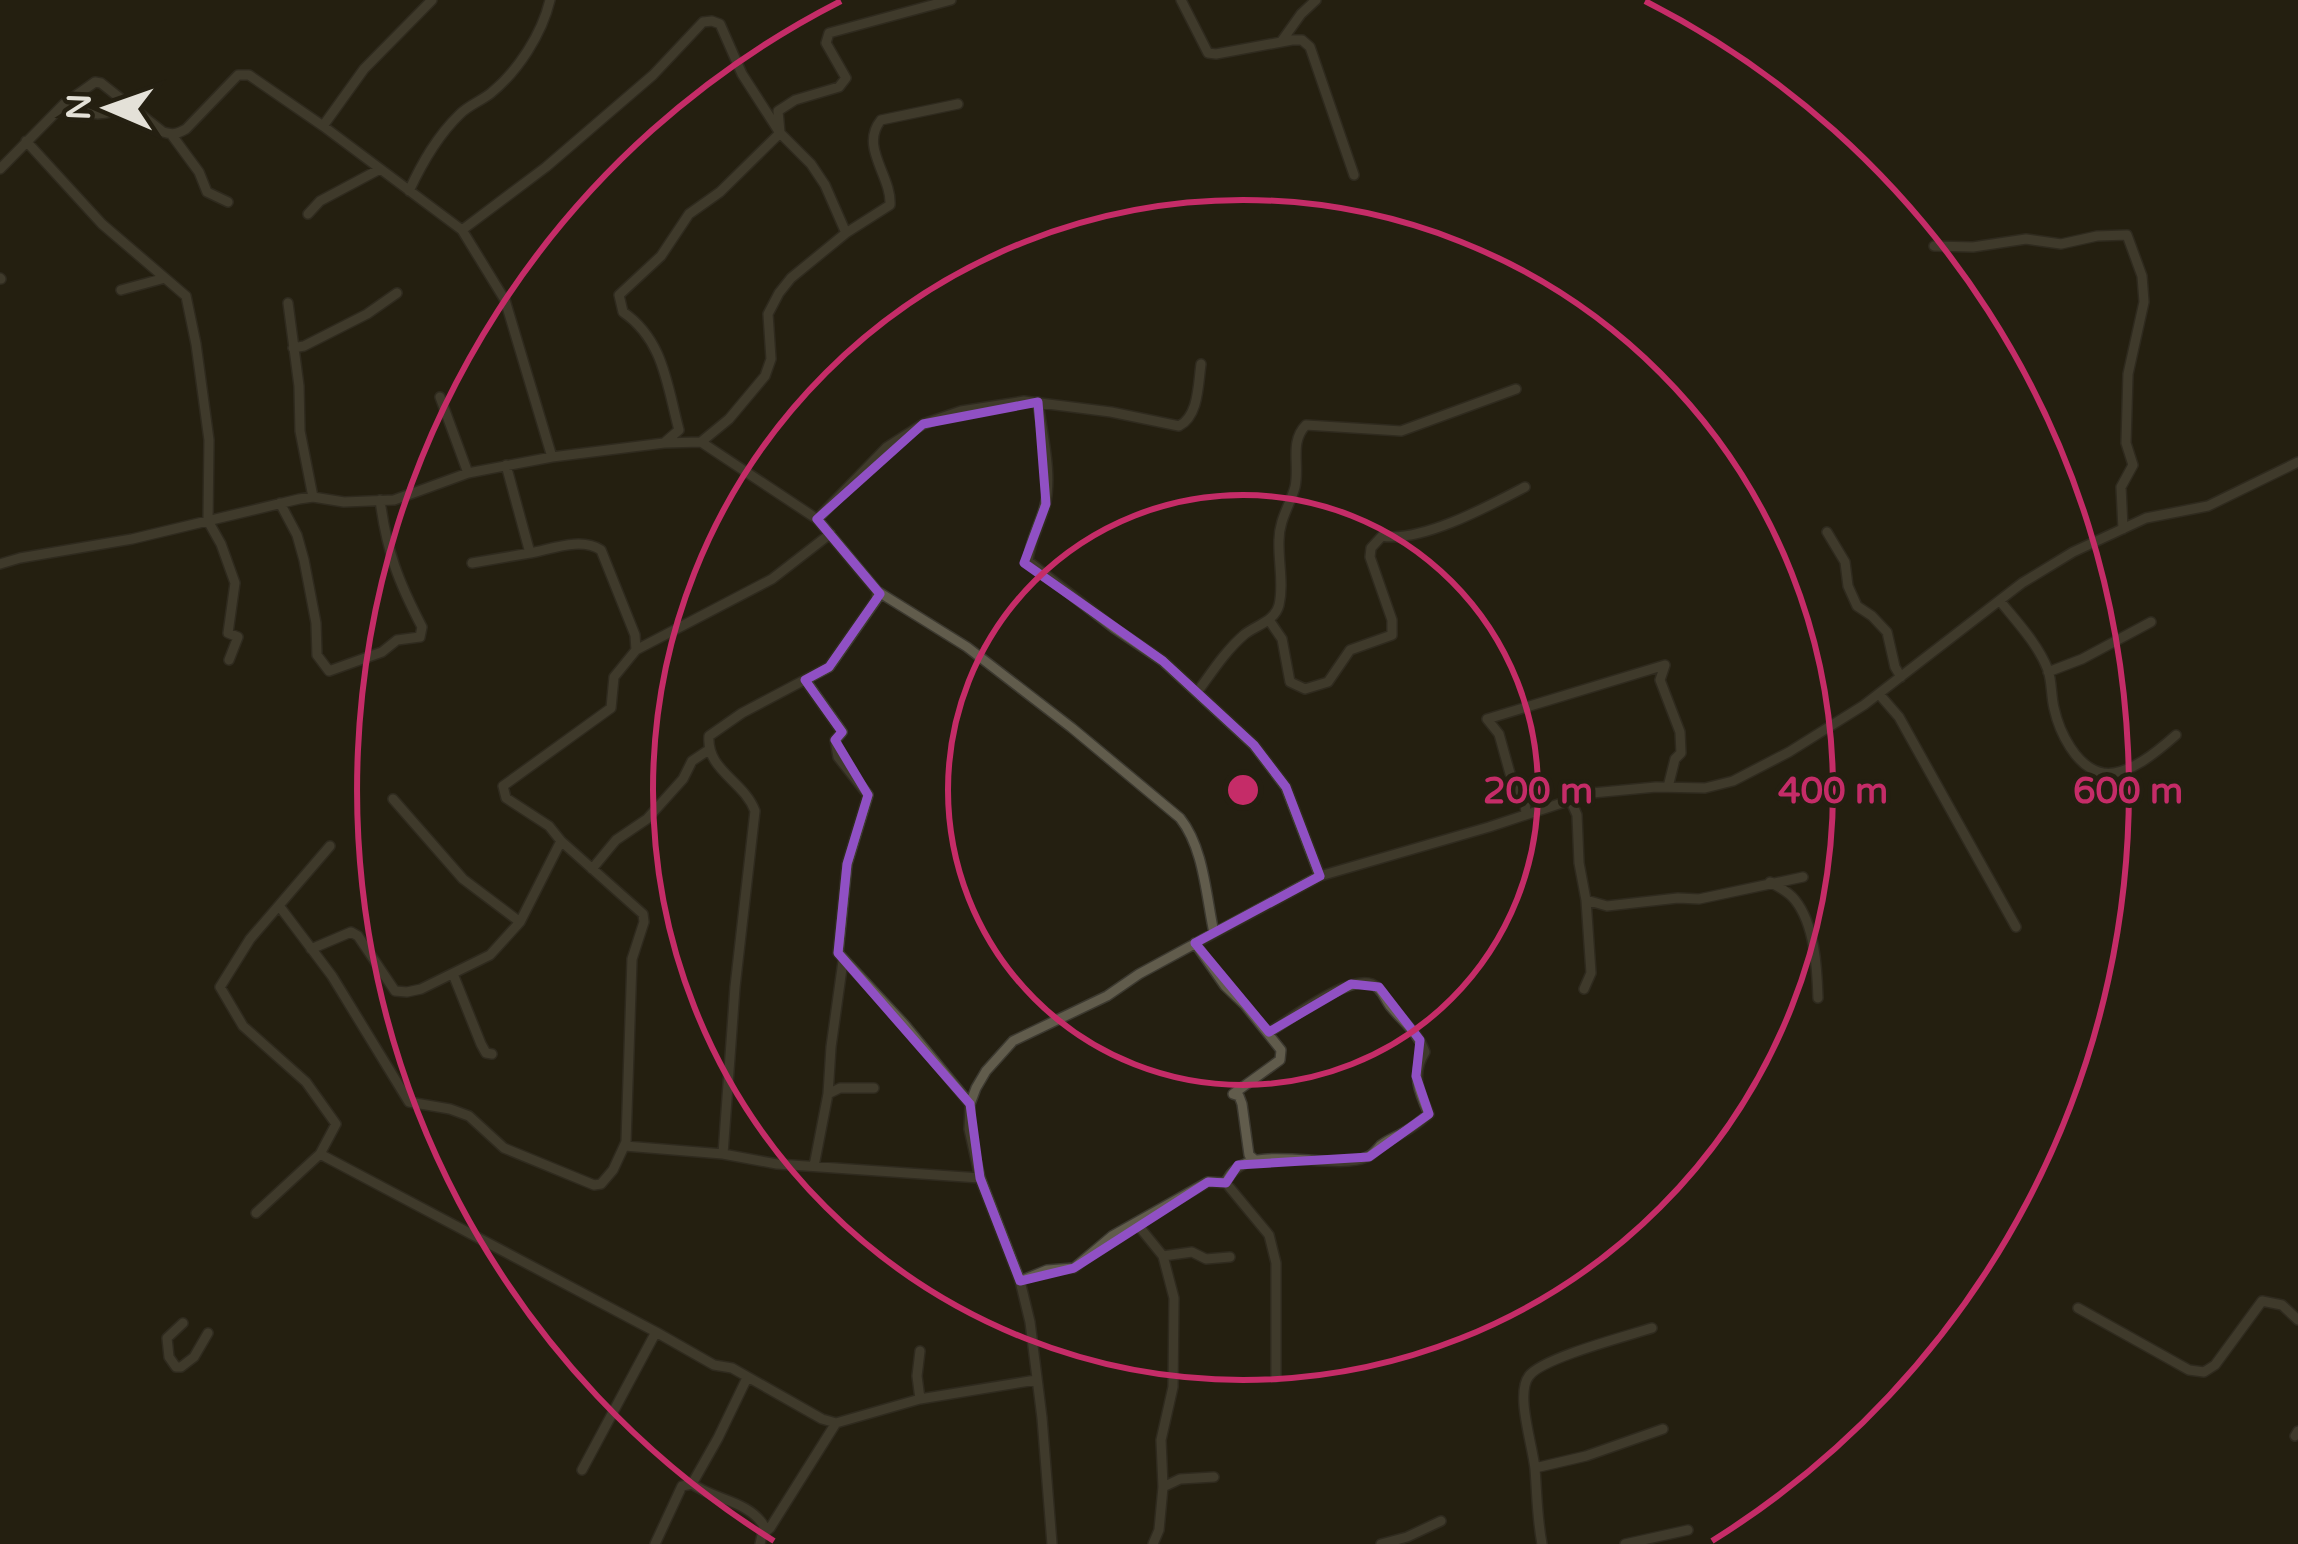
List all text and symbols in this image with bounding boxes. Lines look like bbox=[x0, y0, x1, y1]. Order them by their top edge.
north arrow bbox=[48, 48, 168, 168]
text: N bbox=[60, 93, 99, 121]
centre of rings bbox=[1222, 769, 1264, 811]
text: 200 m bbox=[1483, 770, 1593, 813]
text: 400 m bbox=[1778, 770, 1888, 813]
text: 600 m bbox=[2073, 770, 2183, 813]

